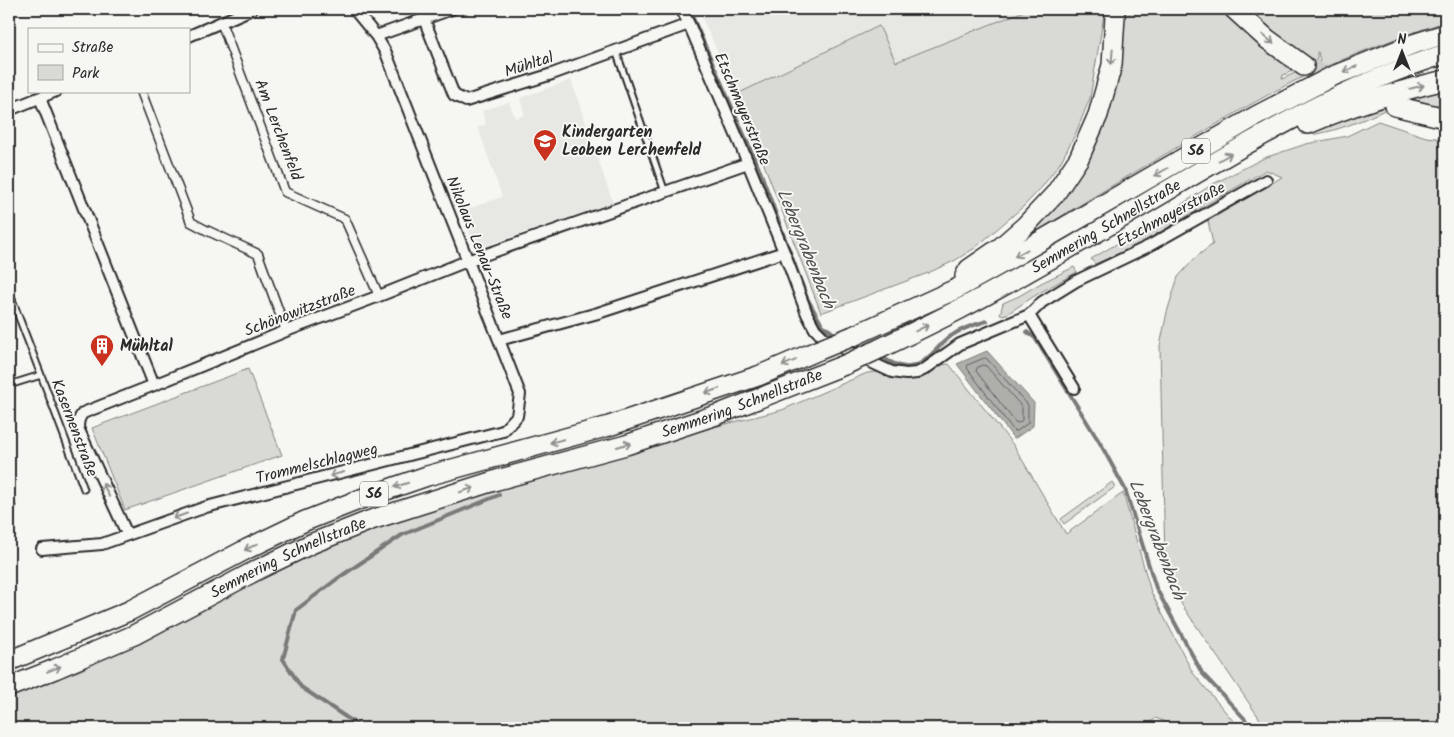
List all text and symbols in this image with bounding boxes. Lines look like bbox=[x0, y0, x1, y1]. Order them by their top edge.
legend bbox=[28, 28, 190, 92]
north arrow bbox=[1376, 28, 1426, 78]
text: N bbox=[1398, 29, 1407, 51]
one-way arrow bbox=[1261, 34, 1274, 45]
text: Straße bbox=[72, 36, 114, 60]
street label: Mühltal bbox=[501, 45, 557, 85]
street label: Etschmayerstraße bbox=[707, 49, 777, 169]
one-way arrow bbox=[1107, 49, 1117, 65]
text: Park bbox=[72, 62, 100, 86]
one-way arrow bbox=[1343, 65, 1358, 75]
street label: Am Lerchenfeld bbox=[247, 76, 309, 185]
one-way arrow bbox=[1408, 82, 1424, 91]
place label: Kindergarten Leoben Lerchenfeld bbox=[562, 120, 702, 163]
school or university icon: Kindergarten Leoben Lerchenfeld bbox=[532, 128, 558, 162]
road number: S6 bbox=[1182, 138, 1210, 164]
one-way arrow bbox=[1217, 151, 1231, 161]
one-way arrow bbox=[1155, 167, 1169, 177]
street label: Nikolaus Lenau-Straße bbox=[439, 172, 519, 324]
street label: Semmering Schnellstraße bbox=[1026, 173, 1186, 280]
street label: Etschmayerstraße bbox=[1112, 176, 1230, 254]
water label: Lebergrabenbach bbox=[768, 185, 843, 315]
one-way arrow bbox=[1014, 249, 1029, 259]
street label: Schönowitzstraße bbox=[241, 278, 359, 344]
one-way arrow bbox=[914, 323, 929, 332]
building icon: Mühltal bbox=[89, 333, 115, 367]
place label: Mühltal bbox=[120, 334, 173, 359]
one-way arrow bbox=[782, 359, 797, 368]
street label: Semmering Schnellstraße bbox=[658, 362, 826, 445]
street label: Kasernenstraße bbox=[44, 375, 104, 481]
one-way arrow bbox=[705, 387, 721, 397]
one-way arrow bbox=[550, 436, 566, 446]
street label: Trommelschlagweg bbox=[253, 437, 381, 491]
one-way arrow bbox=[615, 440, 631, 450]
one-way arrow bbox=[329, 470, 345, 479]
water label: Lebergrabenbach bbox=[1120, 475, 1193, 606]
one-way arrow bbox=[394, 481, 409, 490]
road number: S6 bbox=[360, 482, 388, 506]
one-way arrow bbox=[101, 483, 111, 498]
one-way arrow bbox=[459, 484, 475, 494]
street label: Semmering Schnellstraße bbox=[206, 511, 370, 605]
one-way arrow bbox=[173, 512, 188, 521]
one-way arrow bbox=[244, 543, 259, 552]
one-way arrow bbox=[46, 664, 61, 674]

